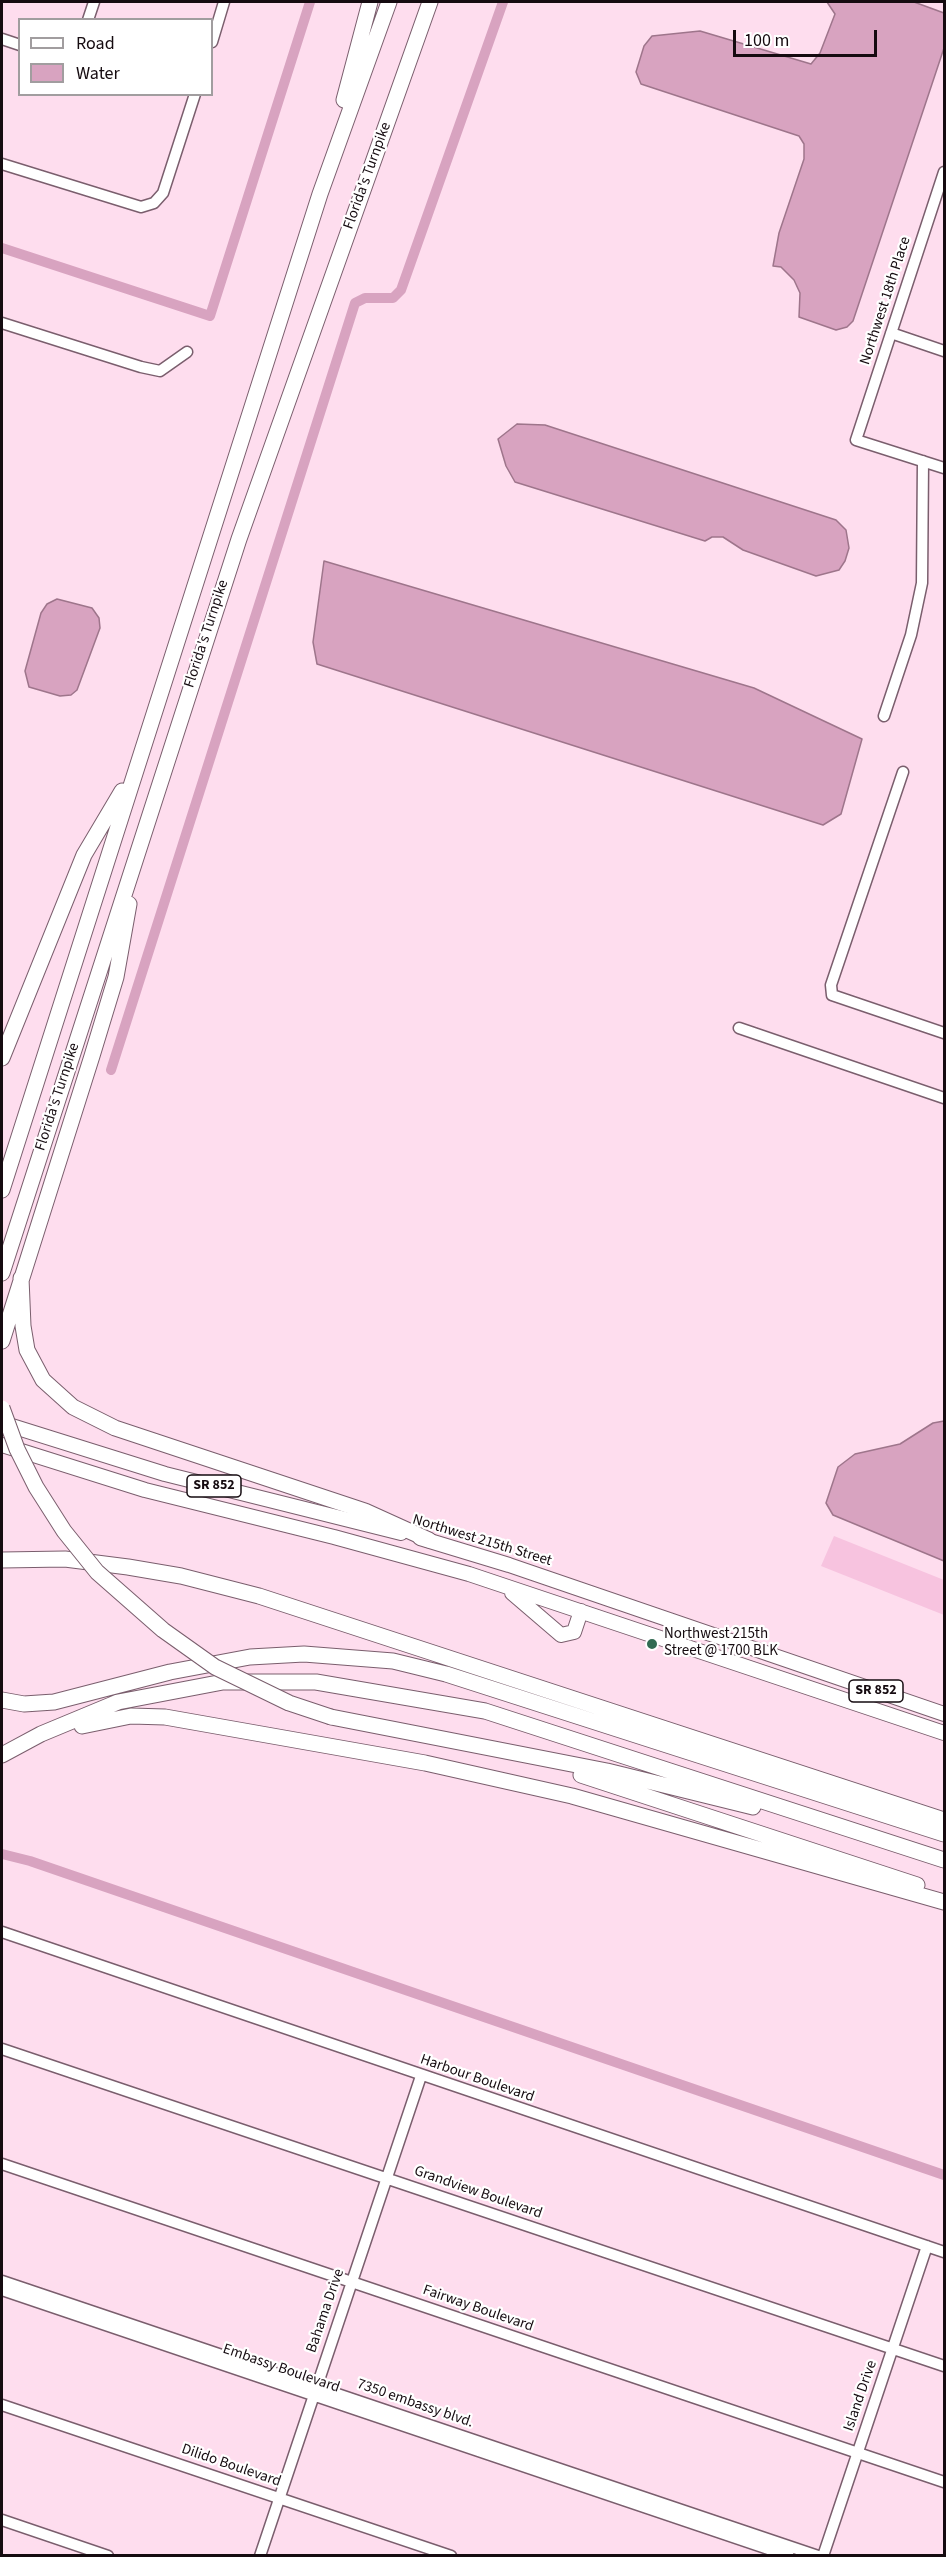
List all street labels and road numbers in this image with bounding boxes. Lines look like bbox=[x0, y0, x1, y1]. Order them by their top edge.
street label: Florida's Turnpike bbox=[340, 120, 396, 232]
street label: Northwest 18th Place bbox=[857, 235, 915, 367]
street label: Florida's Turnpike bbox=[181, 578, 233, 690]
street label: Florida's Turnpike bbox=[32, 1041, 84, 1153]
road number: SR 852 bbox=[187, 1475, 241, 1497]
street label: Northwest 215th Street bbox=[410, 1511, 554, 1571]
road number: SR 852 bbox=[849, 1680, 903, 1702]
street label: Harbour Boulevard bbox=[418, 2051, 536, 2107]
street label: Grandview Boulevard bbox=[412, 2163, 544, 2223]
street label: Bahama Drive bbox=[303, 2267, 349, 2355]
street label: Fairway Boulevard bbox=[420, 2282, 536, 2336]
street label: Embassy Boulevard bbox=[220, 2341, 342, 2397]
street label: Island Drive bbox=[841, 2358, 881, 2434]
street label: 7350 embassy blvd. bbox=[354, 2376, 476, 2432]
street label: Dilido Boulevard bbox=[179, 2441, 283, 2491]

